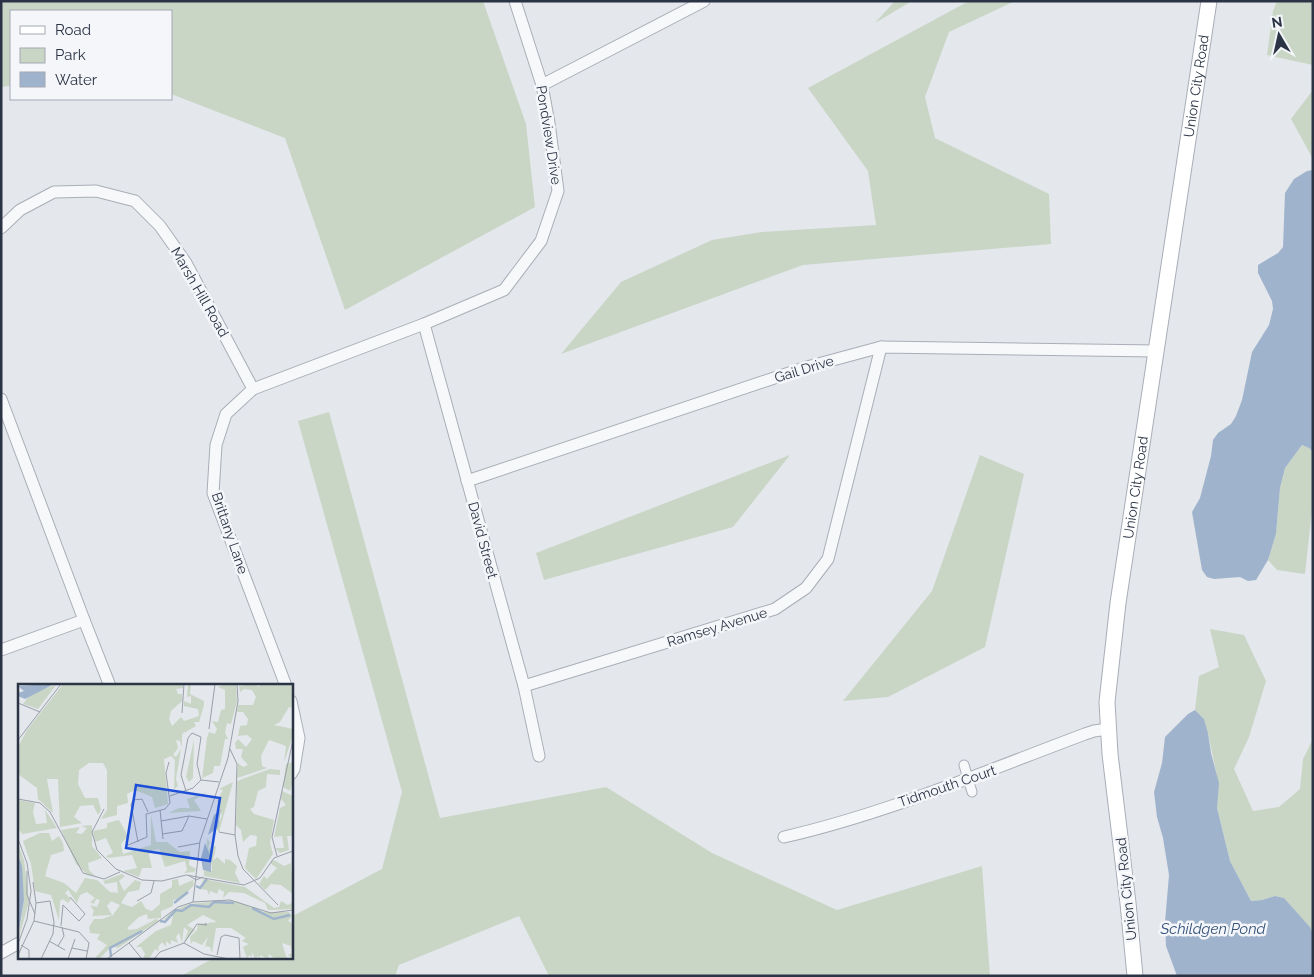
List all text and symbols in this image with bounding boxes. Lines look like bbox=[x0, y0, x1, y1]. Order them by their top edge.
legend bbox=[10, 10, 172, 100]
north arrow bbox=[1254, 10, 1304, 60]
text: N bbox=[1270, 13, 1283, 31]
text: Road bbox=[55, 21, 91, 39]
street label: Union City Road bbox=[1180, 34, 1212, 138]
text: Park bbox=[55, 46, 86, 64]
text: Water bbox=[55, 71, 98, 89]
street label: Pondview Drive bbox=[533, 84, 565, 186]
street label: Marsh Hill Road bbox=[168, 244, 232, 340]
street label: Gail Drive bbox=[772, 352, 836, 386]
street label: Union City Road bbox=[1120, 435, 1151, 540]
street label: Brittany Lane bbox=[209, 490, 251, 576]
street label: David Street bbox=[465, 500, 501, 581]
street label: Ramsey Avenue bbox=[665, 604, 769, 650]
inset map bbox=[18, 684, 292, 960]
street label: Tidmouth Court bbox=[896, 762, 998, 810]
street label: Union City Road bbox=[1113, 837, 1139, 941]
water label: Schildgen Pond bbox=[1159, 920, 1267, 938]

